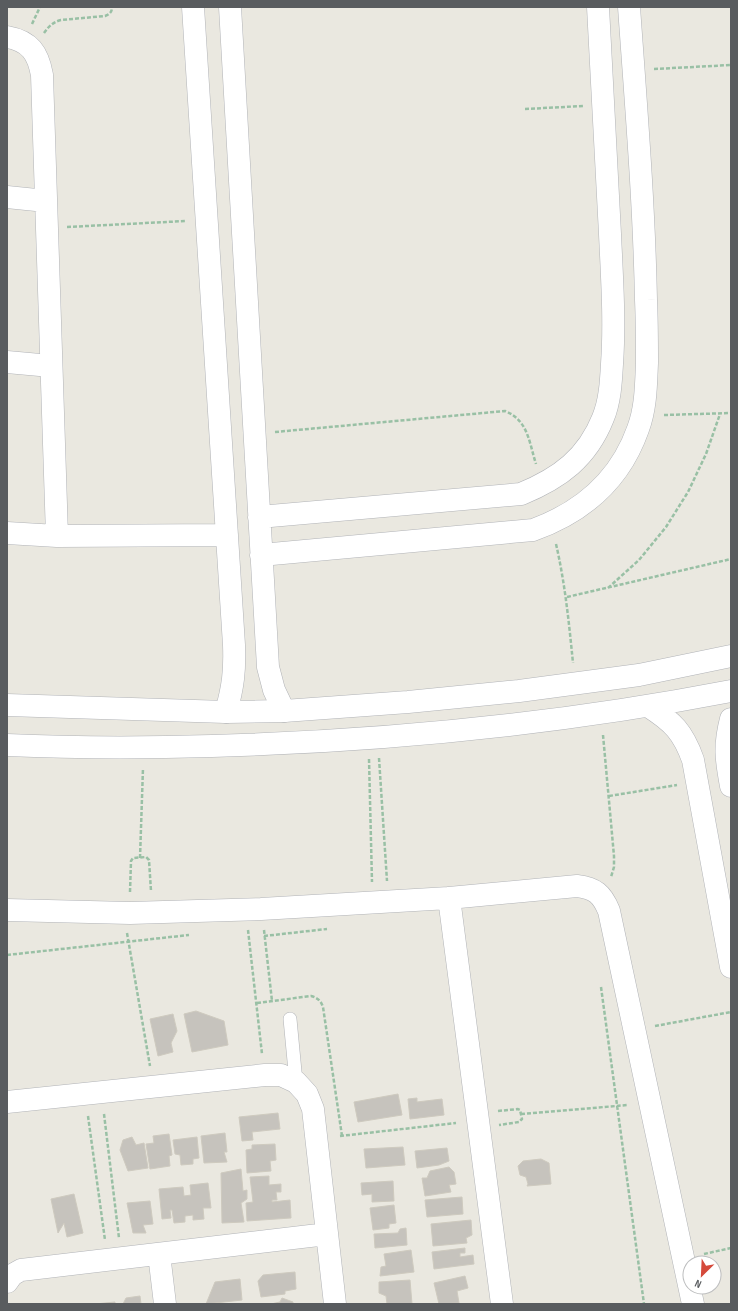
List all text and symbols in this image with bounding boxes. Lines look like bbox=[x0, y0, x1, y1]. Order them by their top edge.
north arrow bbox=[682, 1255, 722, 1295]
text: N bbox=[693, 1276, 703, 1291]

